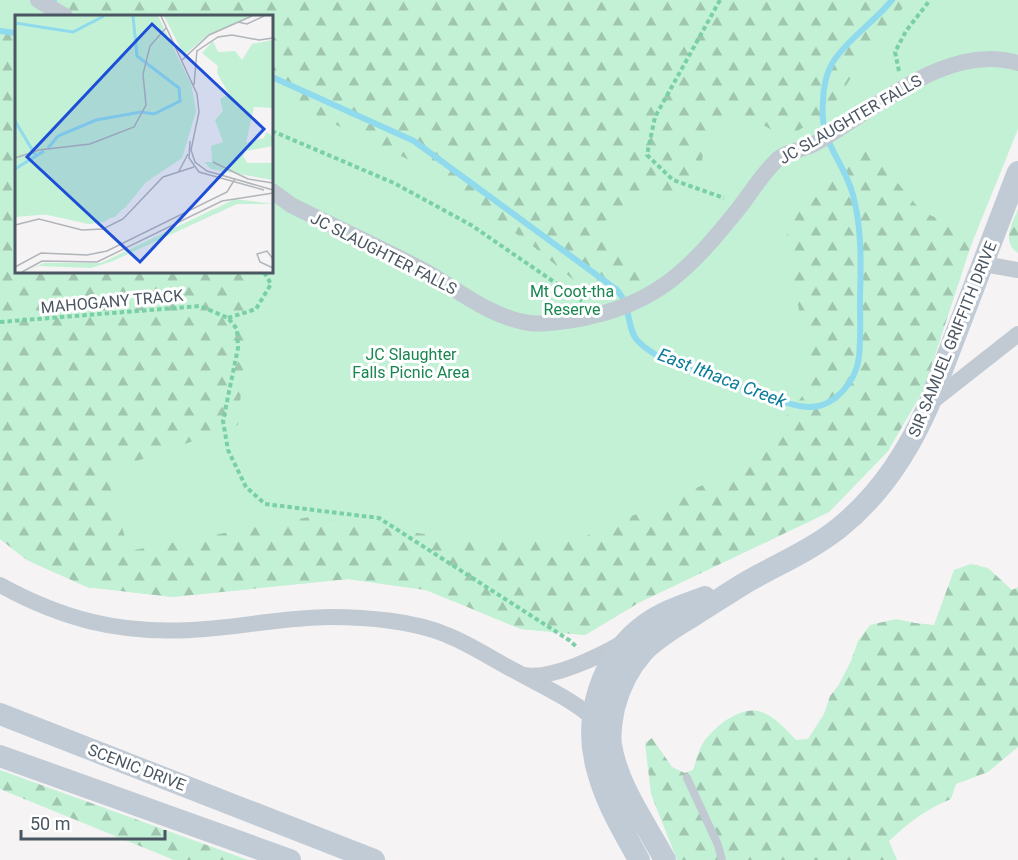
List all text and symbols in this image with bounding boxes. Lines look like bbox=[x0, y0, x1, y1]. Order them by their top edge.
inset map bbox=[15, 15, 273, 273]
street label: JC SLAUGHTER FALLS bbox=[776, 71, 925, 168]
street label: JC SLAUGHTER FALLS bbox=[308, 208, 460, 299]
street label: SIR SAMUEL GRIFFITH DRIVE bbox=[904, 239, 1001, 440]
park label: Mt Coot-tha Reserve bbox=[530, 282, 614, 319]
street label: MAHOGANY TRACK bbox=[40, 286, 185, 317]
water label: East Ithaca Creek bbox=[655, 343, 790, 412]
park label: JC Slaughter Falls Picnic Area bbox=[352, 345, 470, 382]
street label: SCENIC DRIVE bbox=[85, 740, 188, 795]
scale bar bbox=[21, 803, 165, 841]
text: 50 m bbox=[30, 813, 70, 834]

